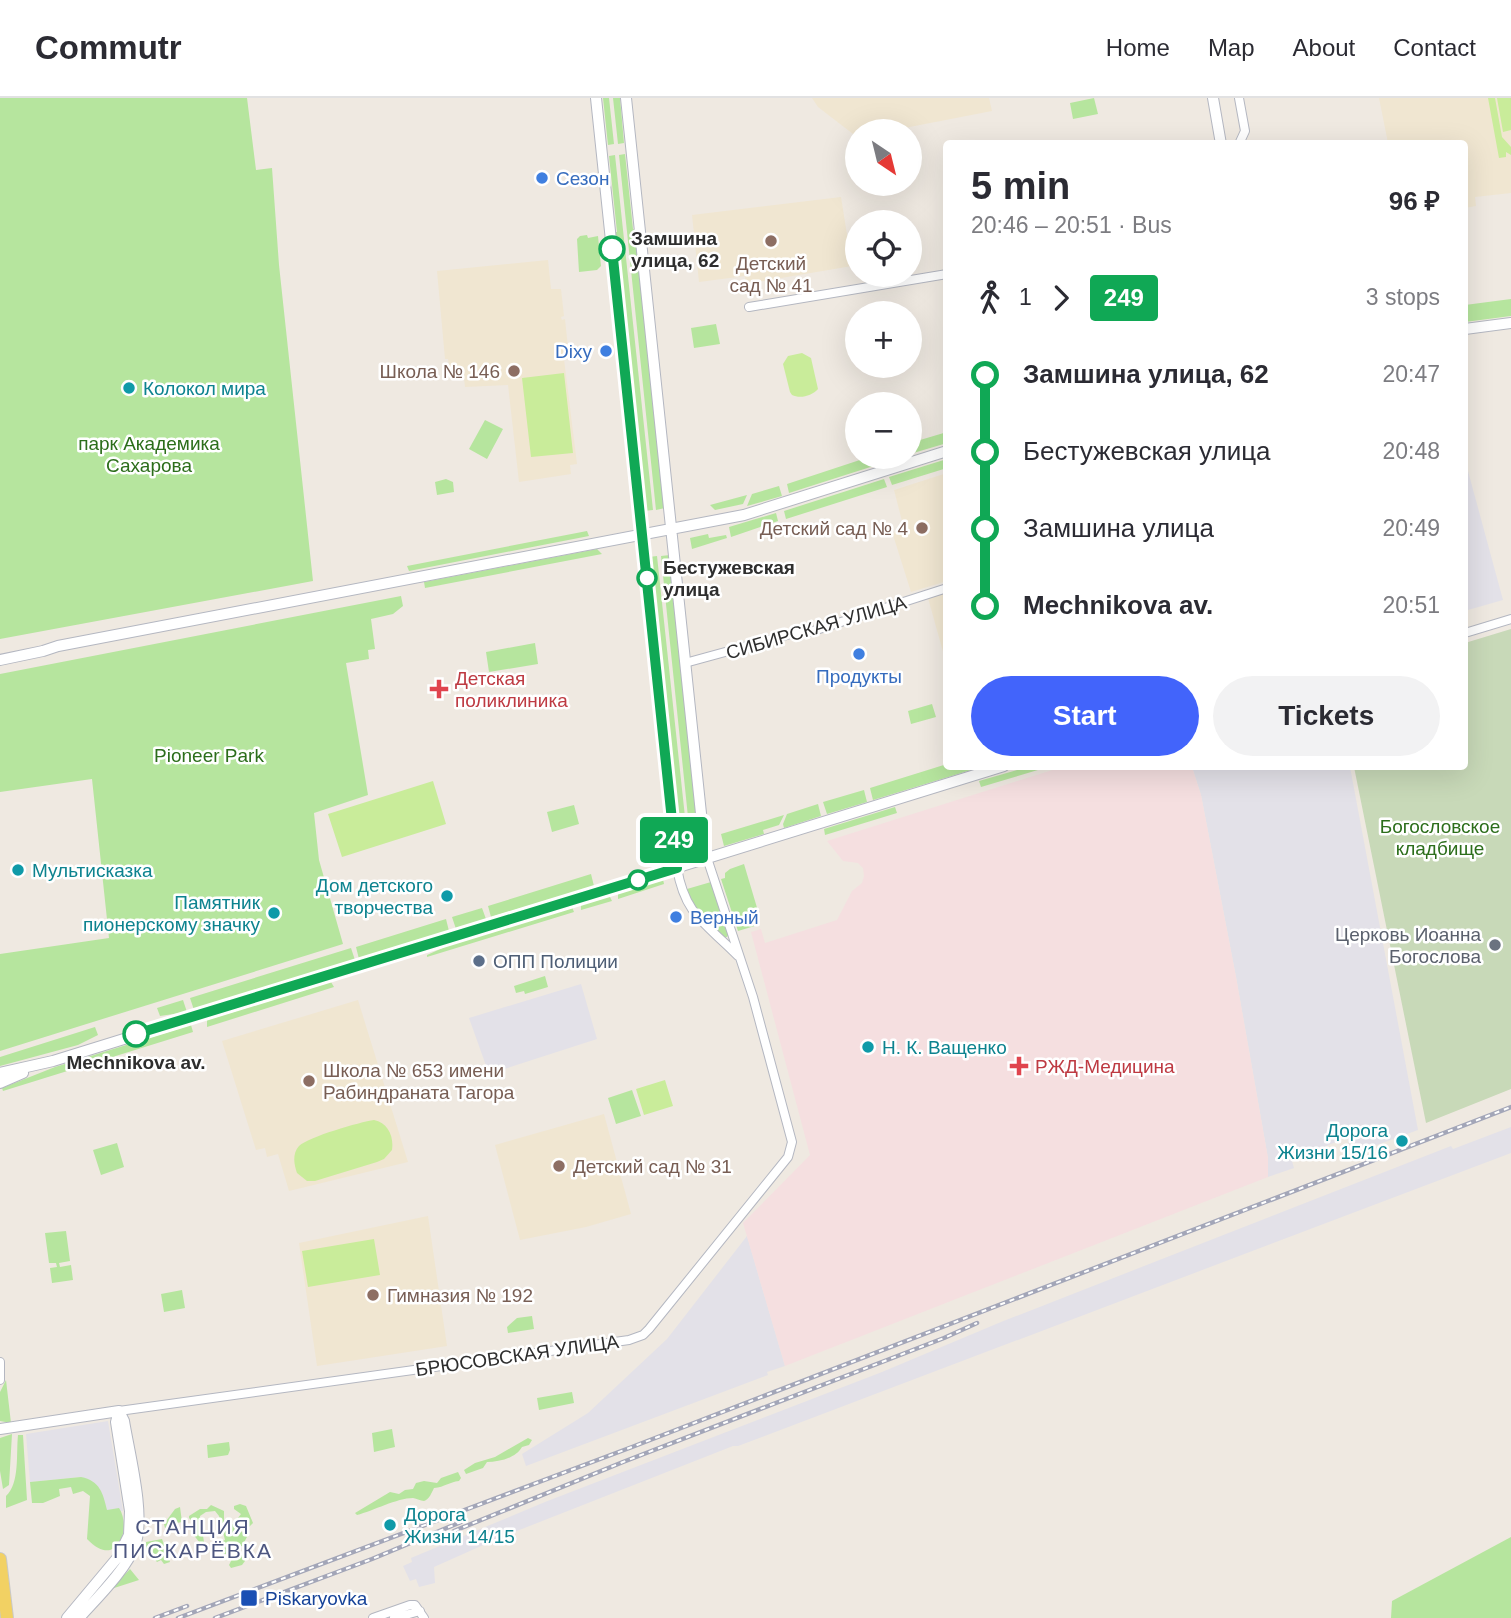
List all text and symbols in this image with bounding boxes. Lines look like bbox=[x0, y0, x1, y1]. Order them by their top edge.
text: Commutr bbox=[35, 29, 182, 66]
text: Home bbox=[1106, 34, 1170, 61]
text: Map bbox=[1208, 34, 1255, 61]
text: About bbox=[1293, 34, 1355, 61]
text: Contact bbox=[1393, 34, 1476, 61]
north arrow bbox=[845, 119, 922, 196]
map controls bbox=[845, 119, 922, 469]
text: 5 min bbox=[971, 165, 1070, 207]
place label: Сезон bbox=[556, 168, 609, 189]
marker: Сезон bbox=[534, 170, 550, 186]
text: 96 ₽ bbox=[1389, 186, 1440, 216]
button: locate bbox=[845, 210, 922, 287]
text: 20:46 – 20:51 · Bus bbox=[971, 212, 1172, 238]
place label: Замшина улица, 62 bbox=[631, 228, 719, 271]
marker: Детский сад № 41 bbox=[763, 233, 779, 249]
marker: Замшина улица, 62 bbox=[599, 236, 625, 262]
place label: Детский сад № 41 bbox=[729, 253, 813, 296]
icon: walk bbox=[971, 279, 1009, 317]
icon: forward bbox=[1042, 279, 1080, 317]
text: 1 bbox=[1019, 284, 1032, 310]
text: 249 bbox=[1104, 284, 1144, 311]
text: 3 stops bbox=[1366, 284, 1440, 310]
button: + bbox=[845, 301, 922, 378]
place label: Dixy bbox=[555, 341, 592, 362]
marker: Dixy bbox=[598, 343, 614, 359]
text: Замшина улица, 62 bbox=[1023, 359, 1269, 389]
place label: Школа № 146 bbox=[380, 361, 500, 382]
text: 20:47 bbox=[1382, 361, 1440, 387]
marker: Школа № 146 bbox=[506, 363, 522, 379]
place label: Колокол мира bbox=[143, 378, 266, 399]
marker: Колокол мира bbox=[121, 380, 137, 396]
button: − bbox=[845, 392, 922, 469]
park label: парк Академика Сахарова bbox=[78, 433, 220, 476]
text: Бестужевская улица bbox=[1023, 436, 1271, 466]
text: 20:48 bbox=[1382, 438, 1440, 464]
text: Замшина улица bbox=[1023, 513, 1214, 543]
text: 20:49 bbox=[1382, 515, 1440, 541]
place label: Детский сад № 4 bbox=[760, 518, 908, 539]
marker: Детский сад № 4 bbox=[914, 520, 930, 536]
place label: Бестужевская улица bbox=[663, 557, 795, 600]
marker: Бестужевская улица bbox=[637, 568, 657, 588]
text: Mechnikova av. bbox=[1023, 590, 1213, 620]
street label: СИБИРСКАЯ УЛИЦА bbox=[724, 592, 909, 663]
text: 20:51 bbox=[1382, 592, 1440, 618]
marker: Продукты bbox=[851, 646, 867, 662]
place label: Продукты bbox=[816, 666, 902, 687]
place label: Детская поликлиника bbox=[455, 668, 568, 711]
button: Start bbox=[971, 676, 1199, 756]
button: Tickets bbox=[1213, 676, 1440, 756]
marker: Детская поликлиника bbox=[429, 679, 449, 699]
park label: Pioneer Park bbox=[154, 745, 264, 766]
park label: Богословское кладбище bbox=[1380, 816, 1500, 859]
line badge: 249 bbox=[634, 817, 714, 863]
text: 249 bbox=[654, 826, 694, 853]
place label: Мультисказка bbox=[32, 860, 153, 881]
marker: Мультисказка bbox=[10, 862, 26, 878]
unlabelled marker bbox=[628, 870, 648, 890]
place label: Дом детского творчества bbox=[316, 875, 433, 918]
marker: Дом детского творчества bbox=[439, 888, 455, 904]
place label: Памятник пионерскому значку bbox=[83, 892, 261, 935]
marker: Памятник пионерскому значку bbox=[266, 905, 282, 921]
place label: Верный bbox=[690, 907, 759, 928]
marker: Верный bbox=[668, 909, 684, 925]
place label: Церковь Иоанна Богослова bbox=[1335, 924, 1481, 967]
marker: Церковь Иоанна Богослова bbox=[1487, 937, 1503, 953]
place label: ОПП Полиции bbox=[493, 951, 618, 972]
marker: ОПП Полиции bbox=[471, 953, 487, 969]
marker: Mechnikova av. bbox=[123, 1021, 149, 1047]
place label: Н. К. Ващенко bbox=[882, 1037, 1007, 1058]
marker: Н. К. Ващенко bbox=[860, 1039, 876, 1055]
place label: Mechnikova av. bbox=[66, 1052, 206, 1073]
marker: РЖД-Медицина bbox=[1009, 1056, 1029, 1076]
place label: РЖД-Медицина bbox=[1035, 1056, 1175, 1077]
place label: Школа № 653 имени Рабиндраната Тагора bbox=[323, 1060, 515, 1103]
marker: Школа № 653 имени Рабиндраната Тагора bbox=[301, 1073, 317, 1089]
place label: Дорога Жизни 15/16 bbox=[1277, 1120, 1388, 1163]
marker: Дорога Жизни 15/16 bbox=[1394, 1133, 1410, 1149]
place label: Детский сад № 31 bbox=[573, 1156, 732, 1177]
marker: Детский сад № 31 bbox=[551, 1158, 567, 1174]
place label: Гимназия № 192 bbox=[387, 1285, 533, 1306]
marker: Гимназия № 192 bbox=[365, 1287, 381, 1303]
street label: БРЮСОВСКАЯ УЛИЦА bbox=[414, 1331, 620, 1380]
place label: Дорога Жизни 14/15 bbox=[404, 1504, 515, 1547]
district label: СТАНЦИЯ ПИСКАРЁВКА bbox=[113, 1515, 273, 1562]
marker: Дорога Жизни 14/15 bbox=[382, 1517, 398, 1533]
marker: Piskaryovka bbox=[239, 1588, 259, 1608]
place label: Piskaryovka bbox=[265, 1588, 368, 1609]

